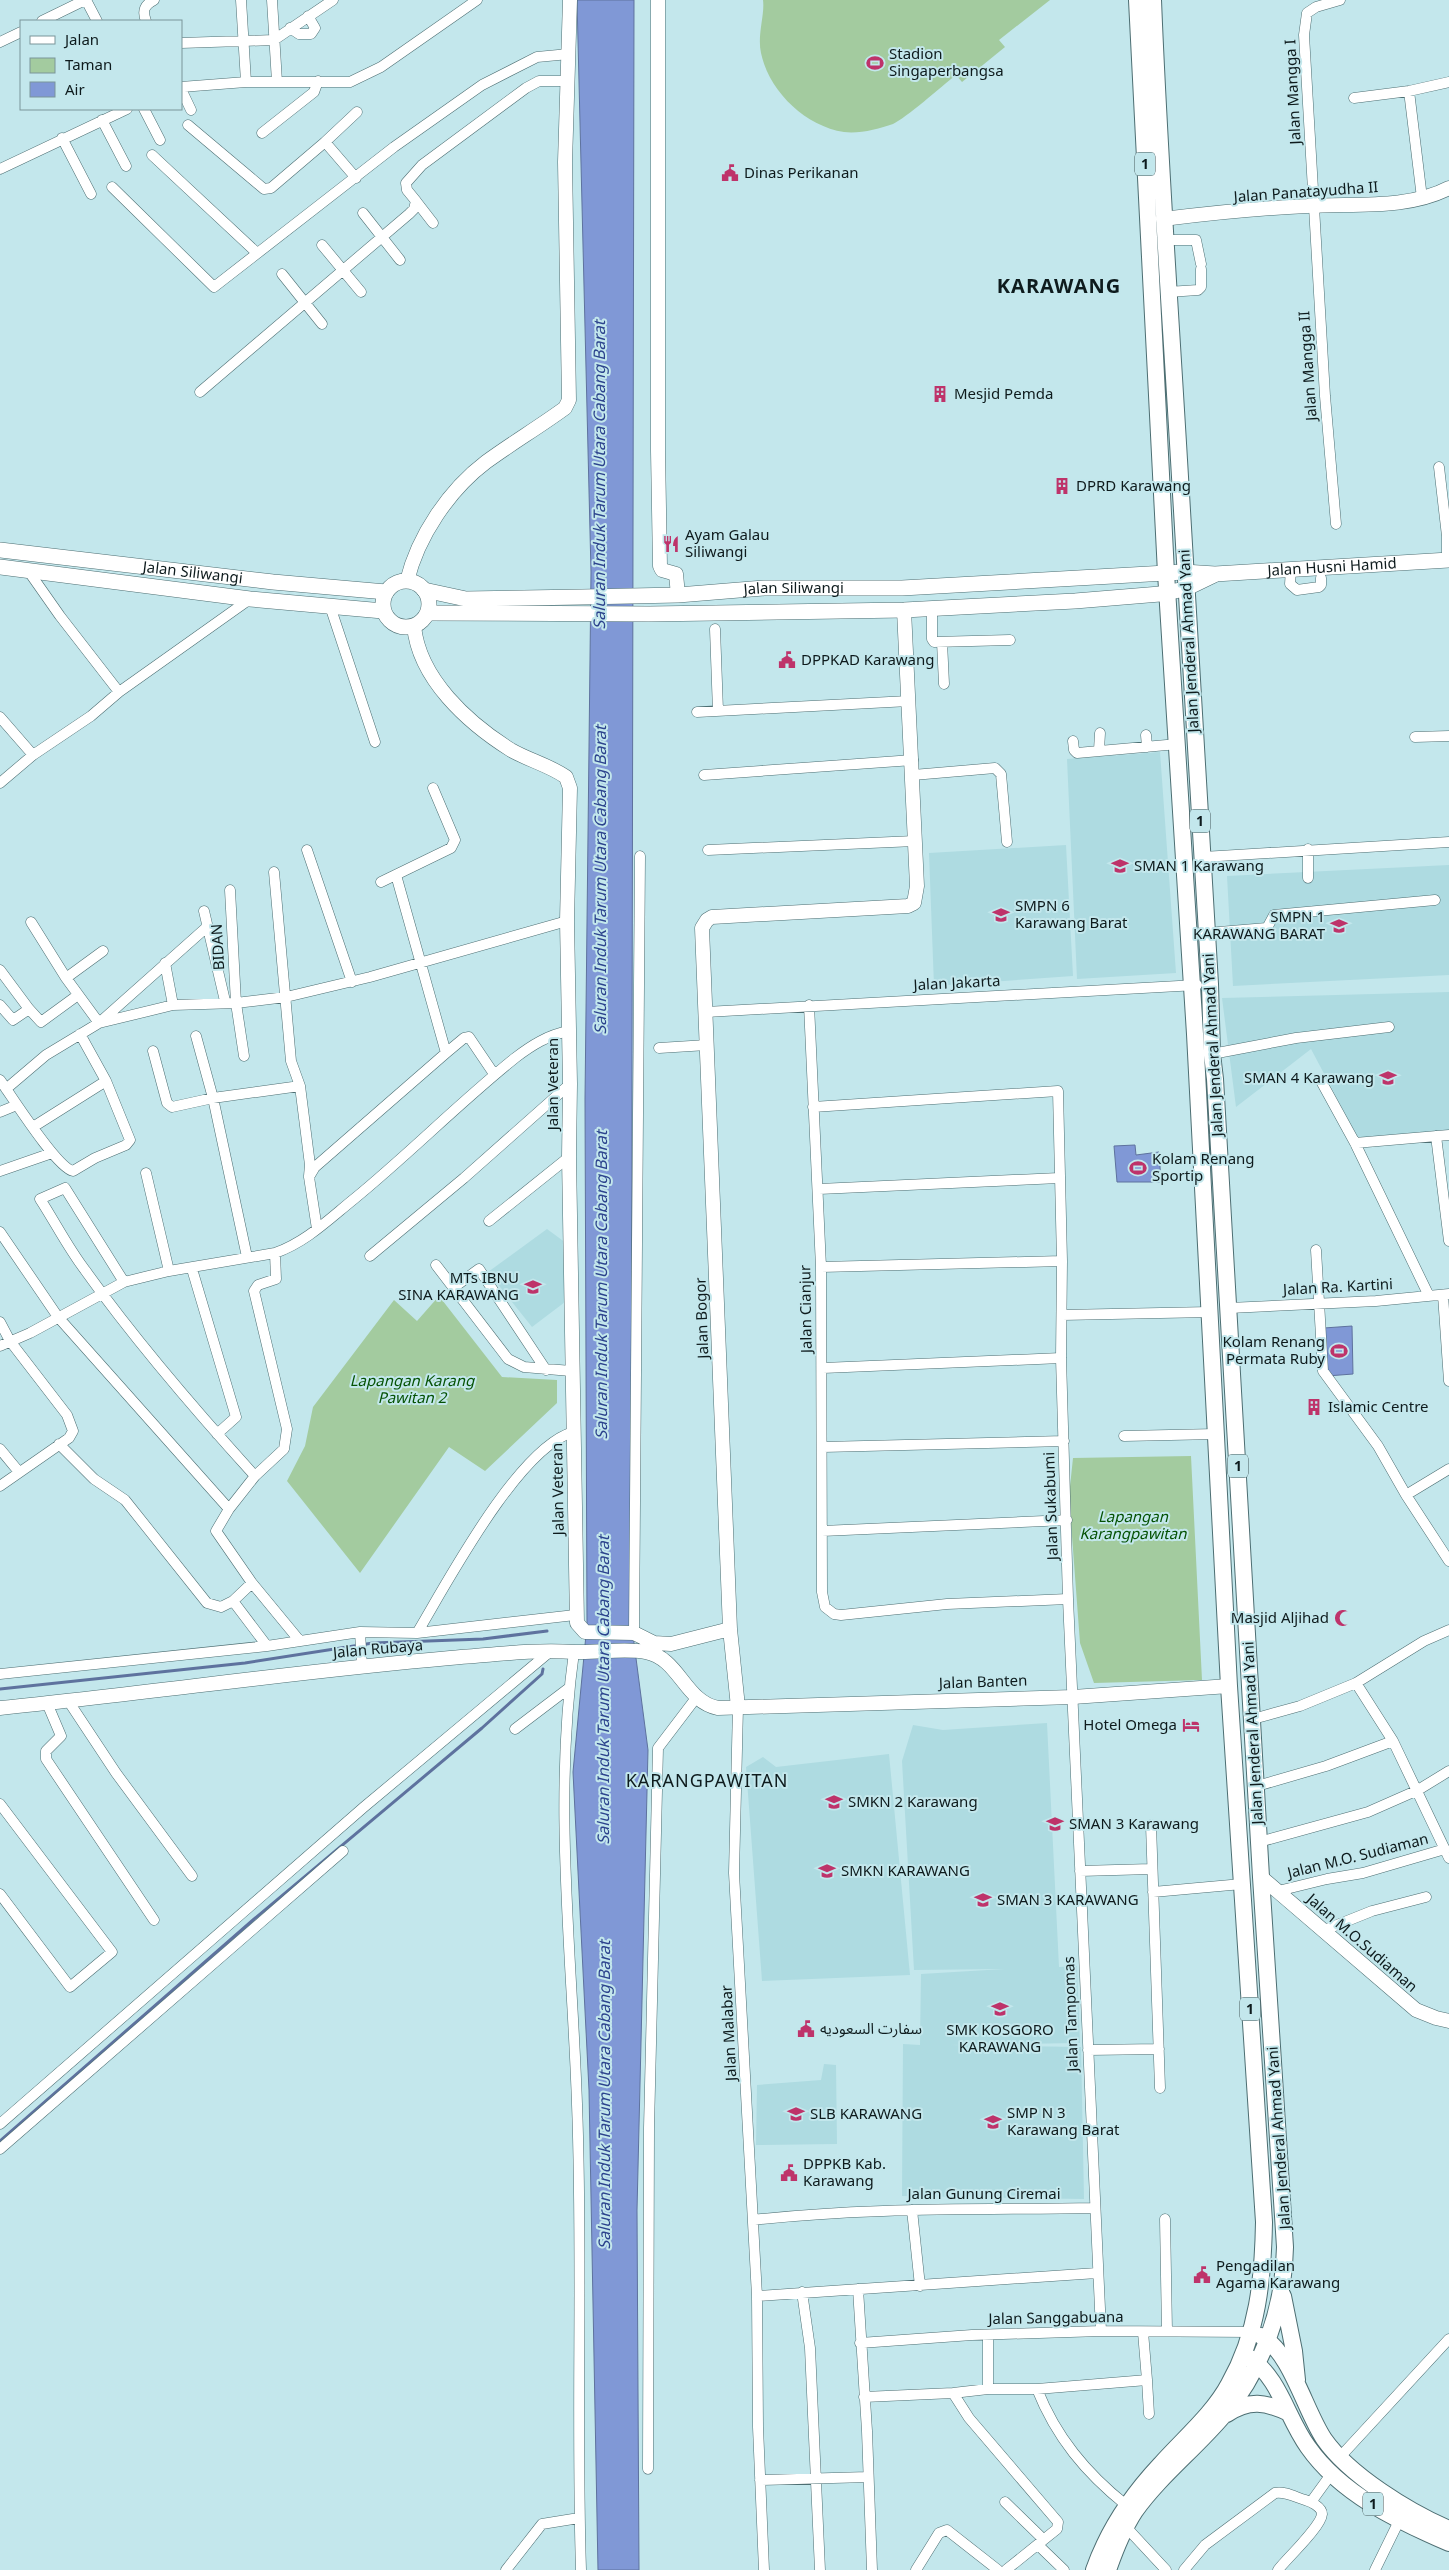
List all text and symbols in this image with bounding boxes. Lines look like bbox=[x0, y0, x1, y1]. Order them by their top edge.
legend bbox=[20, 20, 182, 110]
text: Jalan bbox=[63, 24, 99, 56]
place label: Stadion Singaperbangsa bbox=[889, 38, 1004, 87]
street label: Jalan Mangga I bbox=[1274, 39, 1312, 147]
text: Taman bbox=[65, 49, 112, 81]
sports icon: Stadion Singaperbangsa bbox=[865, 53, 885, 73]
text: Air bbox=[65, 74, 85, 106]
road number: 1 bbox=[1135, 152, 1155, 175]
place label: Dinas Perikanan bbox=[744, 157, 859, 189]
public building icon: Dinas Perikanan bbox=[720, 163, 740, 183]
street label: Jalan Panatayudha II bbox=[1231, 171, 1379, 213]
district label: KARAWANG bbox=[997, 266, 1121, 308]
street label: Jalan Mangga II bbox=[1288, 310, 1328, 424]
water label: Saluran Induk Tarum Utara Cabang Barat bbox=[583, 318, 617, 630]
place label: Mesjid Pemda bbox=[954, 378, 1053, 410]
building icon: Mesjid Pemda bbox=[930, 384, 950, 404]
place label: DPRD Karawang bbox=[1076, 470, 1191, 502]
building icon: DPRD Karawang bbox=[1052, 476, 1072, 496]
place label: Ayam Galau Siliwangi bbox=[685, 519, 769, 568]
restaurant icon: Ayam Galau Siliwangi bbox=[661, 534, 681, 554]
street label: Jalan Husni Hamid bbox=[1264, 547, 1398, 587]
street label: Jalan Jenderal Ahmad Yani bbox=[1168, 549, 1210, 735]
street label: Jalan Siliwangi bbox=[139, 551, 244, 594]
street label: Jalan Siliwangi bbox=[740, 572, 844, 606]
place label: DPPKAD Karawang bbox=[801, 644, 935, 676]
public building icon: DPPKAD Karawang bbox=[777, 650, 797, 670]
water label: Saluran Induk Tarum Utara Cabang Barat bbox=[584, 723, 618, 1035]
road number: 1 bbox=[1190, 809, 1210, 832]
place label: SMAN 1 Karawang bbox=[1134, 850, 1264, 882]
school or university icon: SMAN 1 Karawang bbox=[1110, 856, 1130, 876]
place label: SMPN 6 Karawang Barat bbox=[1015, 890, 1128, 939]
place label: SMPN 1 KARAWANG BARAT bbox=[1193, 901, 1326, 950]
school or university icon: SMPN 6 Karawang Barat bbox=[991, 905, 1011, 925]
school or university icon: SMPN 1 KARAWANG BARAT bbox=[1329, 916, 1349, 936]
street label: BIDAN bbox=[201, 923, 235, 971]
street label: Jalan Jenderal Ahmad Yani bbox=[1192, 953, 1234, 1139]
street label: Jalan Jakarta bbox=[911, 965, 1001, 1001]
street label: Jalan Veteran bbox=[537, 1038, 569, 1132]
place label: SMAN 4 Karawang bbox=[1244, 1062, 1374, 1094]
school or university icon: SMAN 4 Karawang bbox=[1378, 1068, 1398, 1088]
water label: Saluran Induk Tarum Utara Cabang Barat bbox=[585, 1128, 619, 1440]
place label: Kolam Renang Sportip bbox=[1152, 1143, 1255, 1192]
sports icon: Kolam Renang Sportip bbox=[1128, 1158, 1148, 1178]
place label: MTs IBNU SINA KARAWANG bbox=[398, 1262, 519, 1311]
street label: Jalan Cianjur bbox=[789, 1265, 823, 1355]
street label: Jalan Ra. Kartini bbox=[1280, 1268, 1394, 1306]
school or university icon: MTs IBNU SINA KARAWANG bbox=[523, 1277, 543, 1297]
street label: Jalan Bogor bbox=[685, 1277, 719, 1361]
place label: Kolam Renang Permata Ruby bbox=[1222, 1326, 1325, 1375]
sports icon: Kolam Renang Permata Ruby bbox=[1329, 1341, 1349, 1361]
park label: Lapangan Karang Pawitan 2 bbox=[350, 1365, 475, 1414]
place label: Islamic Centre bbox=[1328, 1391, 1429, 1423]
building icon: Islamic Centre bbox=[1304, 1397, 1324, 1417]
street label: Jalan Veteran bbox=[541, 1442, 575, 1538]
street label: Jalan Sukabumi bbox=[1033, 1451, 1069, 1563]
road number: 1 bbox=[1228, 1454, 1248, 1478]
park label: Lapangan Karangpawitan bbox=[1080, 1501, 1187, 1550]
water label: Saluran Induk Tarum Utara Cabang Barat bbox=[587, 1533, 621, 1845]
place label: Masjid Aljihad bbox=[1231, 1602, 1329, 1634]
mosque icon: Masjid Aljihad bbox=[1333, 1608, 1353, 1628]
street label: Jalan Rubaya bbox=[330, 1629, 424, 1669]
street label: Jalan Jenderal Ahmad Yani bbox=[1232, 1641, 1274, 1827]
street label: Jalan Banten bbox=[936, 1664, 1028, 1700]
place label: Hotel Omega bbox=[1083, 1709, 1177, 1741]
hotel icon: Hotel Omega bbox=[1181, 1715, 1201, 1735]
district label: KARANGPAWITAN bbox=[626, 1762, 788, 1800]
place label: SMKN 2 Karawang bbox=[848, 1786, 978, 1818]
school or university icon: SMKN 2 Karawang bbox=[824, 1792, 844, 1812]
place label: SMAN 3 Karawang bbox=[1069, 1808, 1199, 1840]
school or university icon: SMAN 3 Karawang bbox=[1045, 1814, 1065, 1834]
street label: Jalan M.O. Sudiaman bbox=[1282, 1823, 1432, 1890]
place label: SMKN KARAWANG bbox=[841, 1855, 970, 1887]
school or university icon: SMKN KARAWANG bbox=[817, 1861, 837, 1881]
street label: Jalan M.O.Sudiaman bbox=[1297, 1883, 1426, 2001]
place label: SMAN 3 KARAWANG bbox=[997, 1884, 1139, 1916]
school or university icon: SMAN 3 KARAWANG bbox=[973, 1890, 993, 1910]
water label: Saluran Induk Tarum Utara Cabang Barat bbox=[588, 1938, 622, 2250]
street label: Jalan Tampomas bbox=[1053, 1956, 1089, 2074]
street label: Jalan Malabar bbox=[711, 1984, 748, 2084]
road number: 1 bbox=[1240, 1998, 1260, 2020]
school or university icon: SMK KOSGORO KARAWANG bbox=[990, 1999, 1010, 2019]
place label: سفارت السعوديه bbox=[820, 2013, 922, 2045]
place label: SMK KOSGORO KARAWANG bbox=[946, 2014, 1054, 2063]
public building icon: سفارت السعوديه bbox=[796, 2019, 816, 2039]
street label: Jalan Jenderal Ahmad Yani bbox=[1257, 2045, 1301, 2233]
place label: SMP N 3 Karawang Barat bbox=[1007, 2097, 1120, 2146]
place label: SLB KARAWANG bbox=[810, 2098, 922, 2130]
school or university icon: SLB KARAWANG bbox=[786, 2104, 806, 2124]
school or university icon: SMP N 3 Karawang Barat bbox=[983, 2112, 1003, 2132]
place label: DPPKB Kab. Karawang bbox=[803, 2148, 886, 2197]
public building icon: DPPKB Kab. Karawang bbox=[779, 2163, 799, 2183]
street label: Jalan Gunung Ciremai bbox=[905, 2178, 1061, 2210]
place label: Pengadilan Agama Karawang bbox=[1216, 2250, 1340, 2299]
public building icon: Pengadilan Agama Karawang bbox=[1192, 2265, 1212, 2285]
street label: Jalan Sanggabuana bbox=[986, 2301, 1124, 2335]
road number: 1 bbox=[1363, 2492, 1383, 2516]

